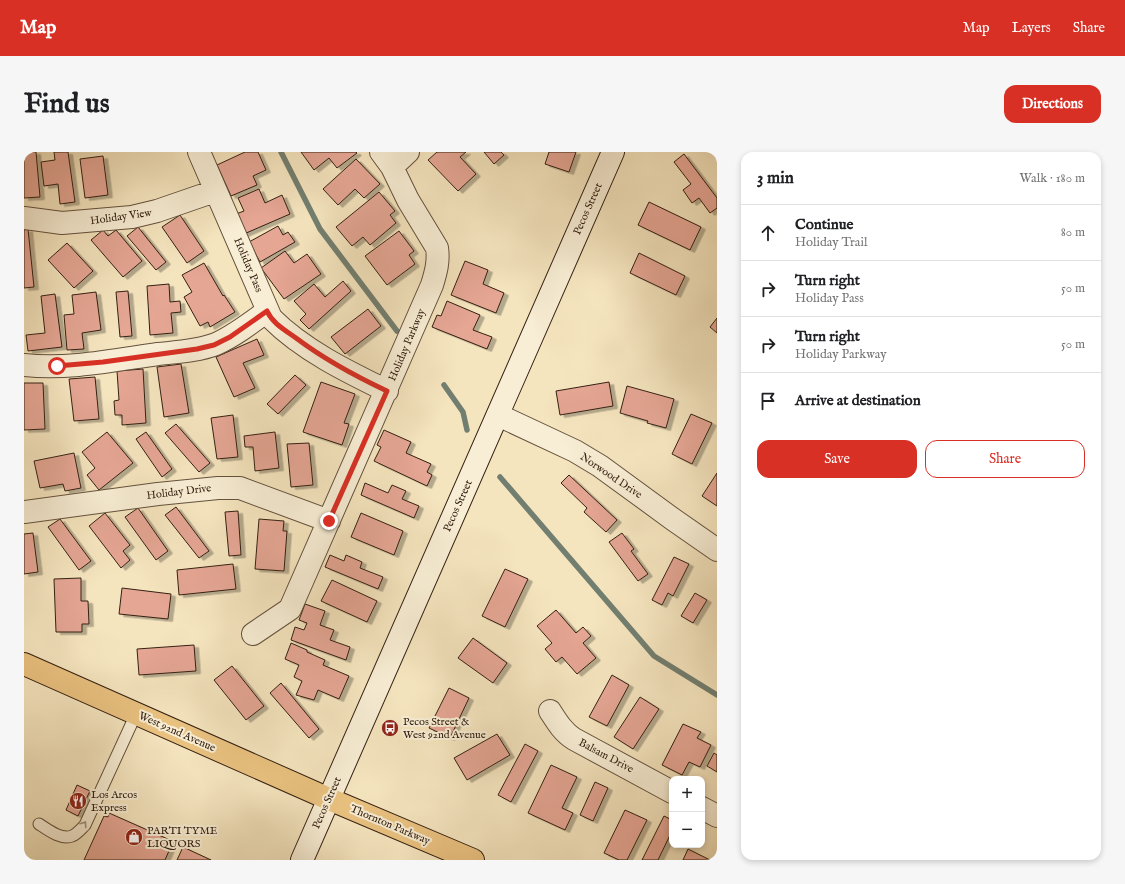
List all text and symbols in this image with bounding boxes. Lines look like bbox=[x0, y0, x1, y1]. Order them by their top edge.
text: Map bbox=[20, 16, 56, 40]
text: Map bbox=[963, 19, 990, 37]
text: Layers bbox=[1012, 19, 1051, 37]
text: Share bbox=[1073, 19, 1105, 37]
button: Directions bbox=[1004, 85, 1101, 123]
text: Find us bbox=[24, 87, 110, 122]
text: 3 min bbox=[757, 168, 794, 189]
text: Walk · 180 m bbox=[1020, 170, 1085, 187]
street label: Pecos Street bbox=[570, 181, 606, 237]
street label: Holiday View bbox=[89, 206, 153, 228]
text: Continue bbox=[795, 215, 853, 234]
icon: ahead bbox=[757, 222, 779, 244]
text: 80 m bbox=[1061, 224, 1085, 241]
text: Holiday Trail bbox=[795, 234, 867, 251]
street label: Holiday Pass bbox=[230, 235, 266, 295]
text: Turn right bbox=[795, 271, 860, 290]
icon: right bbox=[757, 278, 779, 300]
text: 50 m bbox=[1061, 280, 1085, 297]
text: Holiday Pass bbox=[795, 290, 864, 307]
street label: Holiday Parkway bbox=[385, 306, 429, 383]
text: Turn right bbox=[795, 327, 860, 346]
icon: right bbox=[757, 334, 779, 356]
text: 50 m bbox=[1061, 336, 1085, 353]
text: Holiday Parkway bbox=[795, 346, 887, 363]
route start bbox=[48, 357, 66, 375]
icon: arrive bbox=[757, 390, 779, 412]
text: Arrive at destination bbox=[795, 391, 921, 410]
button: Save bbox=[757, 440, 917, 478]
button: Share bbox=[925, 440, 1085, 478]
street label: Norwood Drive bbox=[577, 450, 645, 502]
street label: Pecos Street bbox=[440, 478, 476, 534]
street label: Holiday Drive bbox=[146, 481, 212, 503]
route end bbox=[320, 512, 338, 530]
street label: West 92nd Avenue bbox=[136, 709, 218, 755]
place label: Pecos Street & West 92nd Avenue bbox=[403, 715, 486, 742]
bus stop icon: Pecos Street & West 92nd Avenue bbox=[380, 718, 400, 738]
street label: Balsam Drive bbox=[576, 736, 636, 776]
street label: Pecos Street bbox=[309, 775, 345, 831]
map controls bbox=[669, 776, 705, 848]
button: + bbox=[669, 776, 705, 812]
place label: Los Arcos Express bbox=[91, 788, 137, 815]
restaurant icon: Los Arcos Express bbox=[68, 791, 88, 811]
street label: Thornton Parkway bbox=[348, 802, 433, 848]
button: − bbox=[669, 812, 705, 848]
one-way arrow bbox=[79, 821, 87, 828]
place label: PARTI TYME LIQUORS bbox=[147, 824, 218, 851]
shop icon: PARTI TYME LIQUORS bbox=[124, 827, 144, 847]

